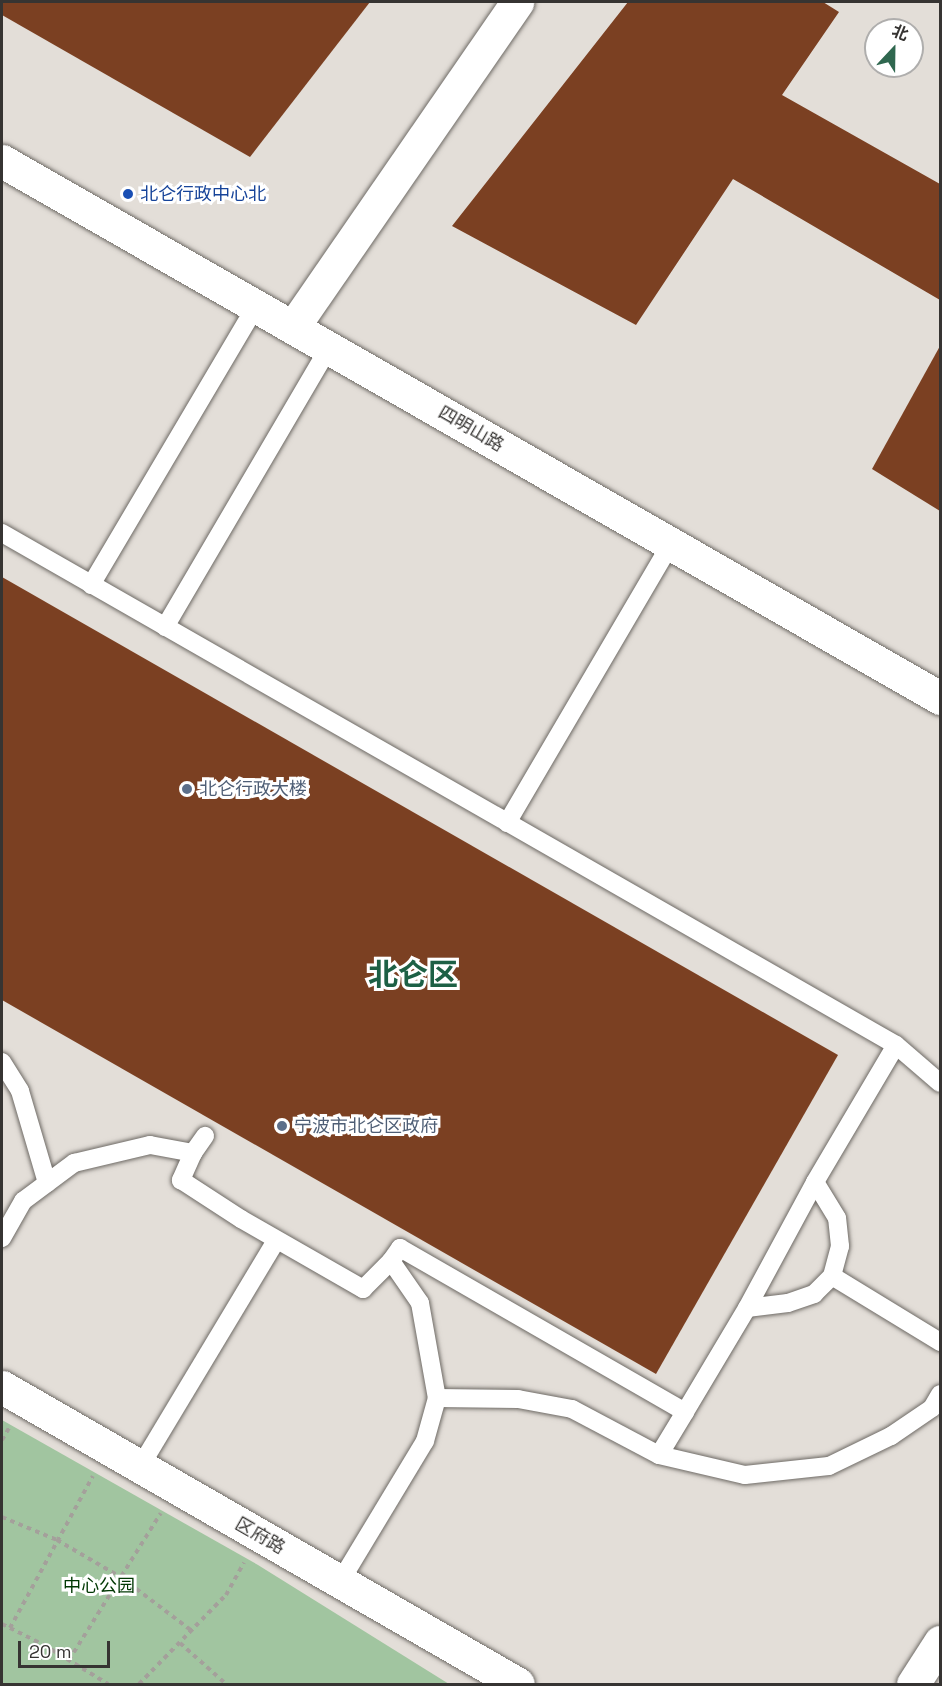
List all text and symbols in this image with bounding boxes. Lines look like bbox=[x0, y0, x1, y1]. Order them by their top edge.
north arrow bbox=[864, 18, 924, 78]
text: 北 bbox=[889, 20, 912, 45]
place label: 北仑行政中心北 bbox=[140, 183, 266, 205]
marker: 北仑行政中心北 bbox=[121, 187, 135, 201]
street label: 四明山路 bbox=[434, 402, 508, 456]
place label: 北仑行政大楼 bbox=[199, 778, 307, 800]
marker: 北仑行政大楼 bbox=[180, 782, 194, 796]
district label: 北仑区 bbox=[368, 957, 458, 993]
place label: 宁波市北仑区政府 bbox=[294, 1115, 438, 1137]
marker: 宁波市北仑区政府 bbox=[275, 1119, 289, 1133]
street label: 区府路 bbox=[231, 1513, 289, 1559]
park label: 中心公园 bbox=[63, 1575, 135, 1597]
scale bar bbox=[21, 1629, 112, 1667]
text: 20 m bbox=[29, 1640, 72, 1663]

